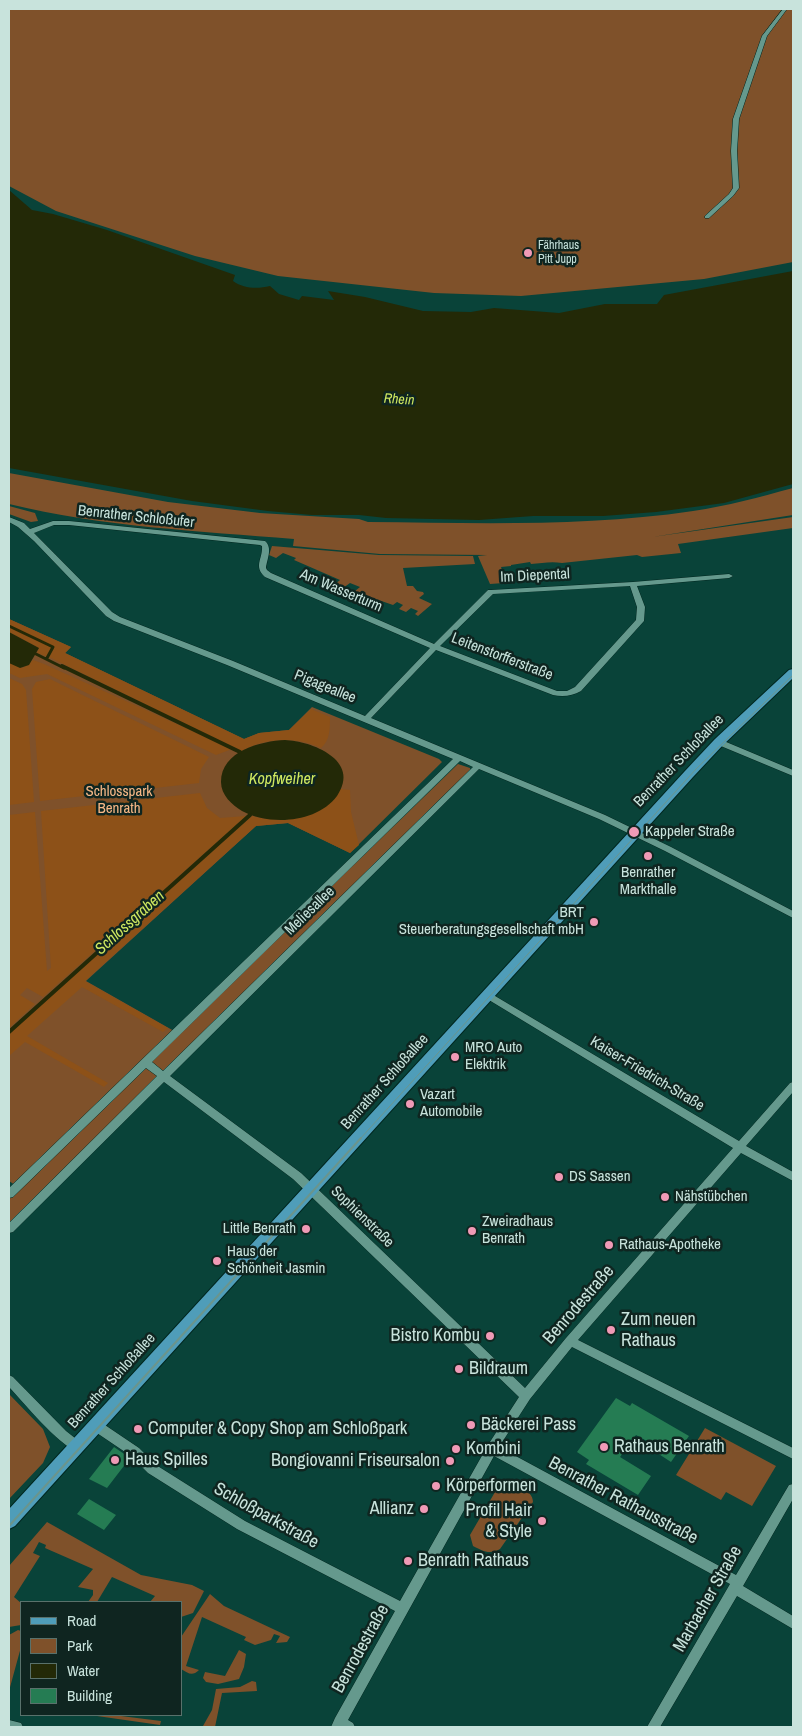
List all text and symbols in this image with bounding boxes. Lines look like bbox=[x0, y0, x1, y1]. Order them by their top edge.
place label: Fährhaus Pitt Jupp bbox=[538, 239, 579, 267]
marker: Fährhaus Pitt Jupp bbox=[522, 247, 534, 259]
water label: Rhein bbox=[383, 391, 415, 409]
street label: Benrather Schloßufer bbox=[77, 502, 195, 532]
street label: Im Diepental bbox=[500, 565, 570, 587]
street label: Am Wasserturm bbox=[297, 566, 385, 616]
street label: Leitenstorfferstraße bbox=[449, 629, 555, 685]
street label: Pigageallee bbox=[292, 666, 358, 708]
street label: Benrather Schloßallee bbox=[630, 711, 728, 811]
water label: Kopfweiher bbox=[249, 770, 315, 790]
park label: Schlosspark Benrath bbox=[86, 783, 152, 818]
place label: Kappeler Straße bbox=[645, 823, 735, 841]
marker: Kappeler Straße bbox=[627, 825, 641, 839]
marker: Benrather Markthalle bbox=[642, 850, 654, 862]
place label: Benrather Markthalle bbox=[620, 864, 676, 899]
street label: Meliesallee bbox=[281, 883, 339, 939]
water label: Schlossgraben bbox=[91, 887, 169, 959]
place label: BRT Steuerberatungsgesellschaft mbH bbox=[399, 904, 584, 939]
marker: BRT Steuerberatungsgesellschaft mbH bbox=[588, 916, 600, 928]
street label: Benrather Schloßallee bbox=[338, 1031, 432, 1133]
street label: Kaiser-Friedrich-Straße bbox=[587, 1033, 707, 1115]
place label: MRO Auto Elektrik bbox=[465, 1039, 522, 1074]
marker: MRO Auto Elektrik bbox=[449, 1051, 461, 1063]
place label: Vazart Automobile bbox=[420, 1086, 482, 1121]
marker: Vazart Automobile bbox=[404, 1098, 416, 1110]
place label: DS Sassen bbox=[569, 1168, 631, 1186]
marker: DS Sassen bbox=[553, 1171, 565, 1183]
street label: Sophienstraße bbox=[327, 1183, 397, 1251]
place label: Nähstübchen bbox=[675, 1188, 747, 1206]
marker: Nähstübchen bbox=[659, 1191, 671, 1203]
place label: Zweiradhaus Benrath bbox=[482, 1213, 553, 1248]
place label: Little Benrath bbox=[223, 1220, 296, 1238]
marker: Little Benrath bbox=[300, 1223, 312, 1235]
marker: Zweiradhaus Benrath bbox=[466, 1225, 478, 1237]
place label: Rathaus-Apotheke bbox=[619, 1236, 721, 1254]
marker: Rathaus-Apotheke bbox=[603, 1239, 615, 1251]
place label: Haus der Schönheit Jasmin bbox=[227, 1243, 325, 1278]
marker: Haus der Schönheit Jasmin bbox=[211, 1255, 223, 1267]
street label: Benrodestraße bbox=[539, 1261, 619, 1349]
place label: Zum neuen Rathaus bbox=[621, 1309, 696, 1352]
marker: Zum neuen Rathaus bbox=[605, 1324, 617, 1336]
place label: Bistro Kombu bbox=[391, 1325, 480, 1347]
street label: Benrather Schloßallee bbox=[65, 1330, 159, 1432]
marker: Bistro Kombu bbox=[484, 1330, 496, 1342]
place label: Bildraum bbox=[469, 1358, 528, 1380]
marker: Bildraum bbox=[453, 1363, 465, 1375]
place label: Bäckerei Pass bbox=[481, 1414, 576, 1436]
place label: Computer & Copy Shop am Schloßpark bbox=[148, 1418, 407, 1440]
marker: Bäckerei Pass bbox=[465, 1419, 477, 1431]
marker: Computer & Copy Shop am Schloßpark bbox=[132, 1423, 144, 1435]
place label: Rathaus Benrath bbox=[614, 1436, 725, 1458]
place label: Kombini bbox=[466, 1438, 521, 1460]
marker: Rathaus Benrath bbox=[598, 1441, 610, 1453]
marker: Kombini bbox=[450, 1443, 462, 1455]
place label: Haus Spilles bbox=[125, 1449, 208, 1471]
place label: Bongiovanni Friseursalon bbox=[271, 1450, 440, 1472]
street label: Benrather Rathausstraße bbox=[545, 1453, 701, 1549]
marker: Haus Spilles bbox=[109, 1454, 121, 1466]
marker: Bongiovanni Friseursalon bbox=[444, 1455, 456, 1467]
place label: Körperformen bbox=[446, 1475, 536, 1497]
street label: Schloßparkstraße bbox=[210, 1478, 322, 1554]
marker: Körperformen bbox=[430, 1480, 442, 1492]
place label: Allianz bbox=[370, 1498, 414, 1520]
place label: Profil Hair & Style bbox=[466, 1500, 532, 1542]
marker: Allianz bbox=[418, 1503, 430, 1515]
marker: Profil Hair & Style bbox=[536, 1515, 548, 1527]
street label: Marbacher Straße bbox=[669, 1542, 747, 1656]
place label: Benrath Rathaus bbox=[418, 1550, 529, 1572]
marker: Benrath Rathaus bbox=[402, 1555, 414, 1567]
legend bbox=[20, 1601, 182, 1716]
street label: Benrodestraße bbox=[328, 1601, 394, 1697]
text: Road bbox=[67, 1610, 96, 1631]
text: Park bbox=[67, 1635, 92, 1656]
text: Water bbox=[67, 1660, 99, 1681]
text: Building bbox=[67, 1685, 112, 1706]

